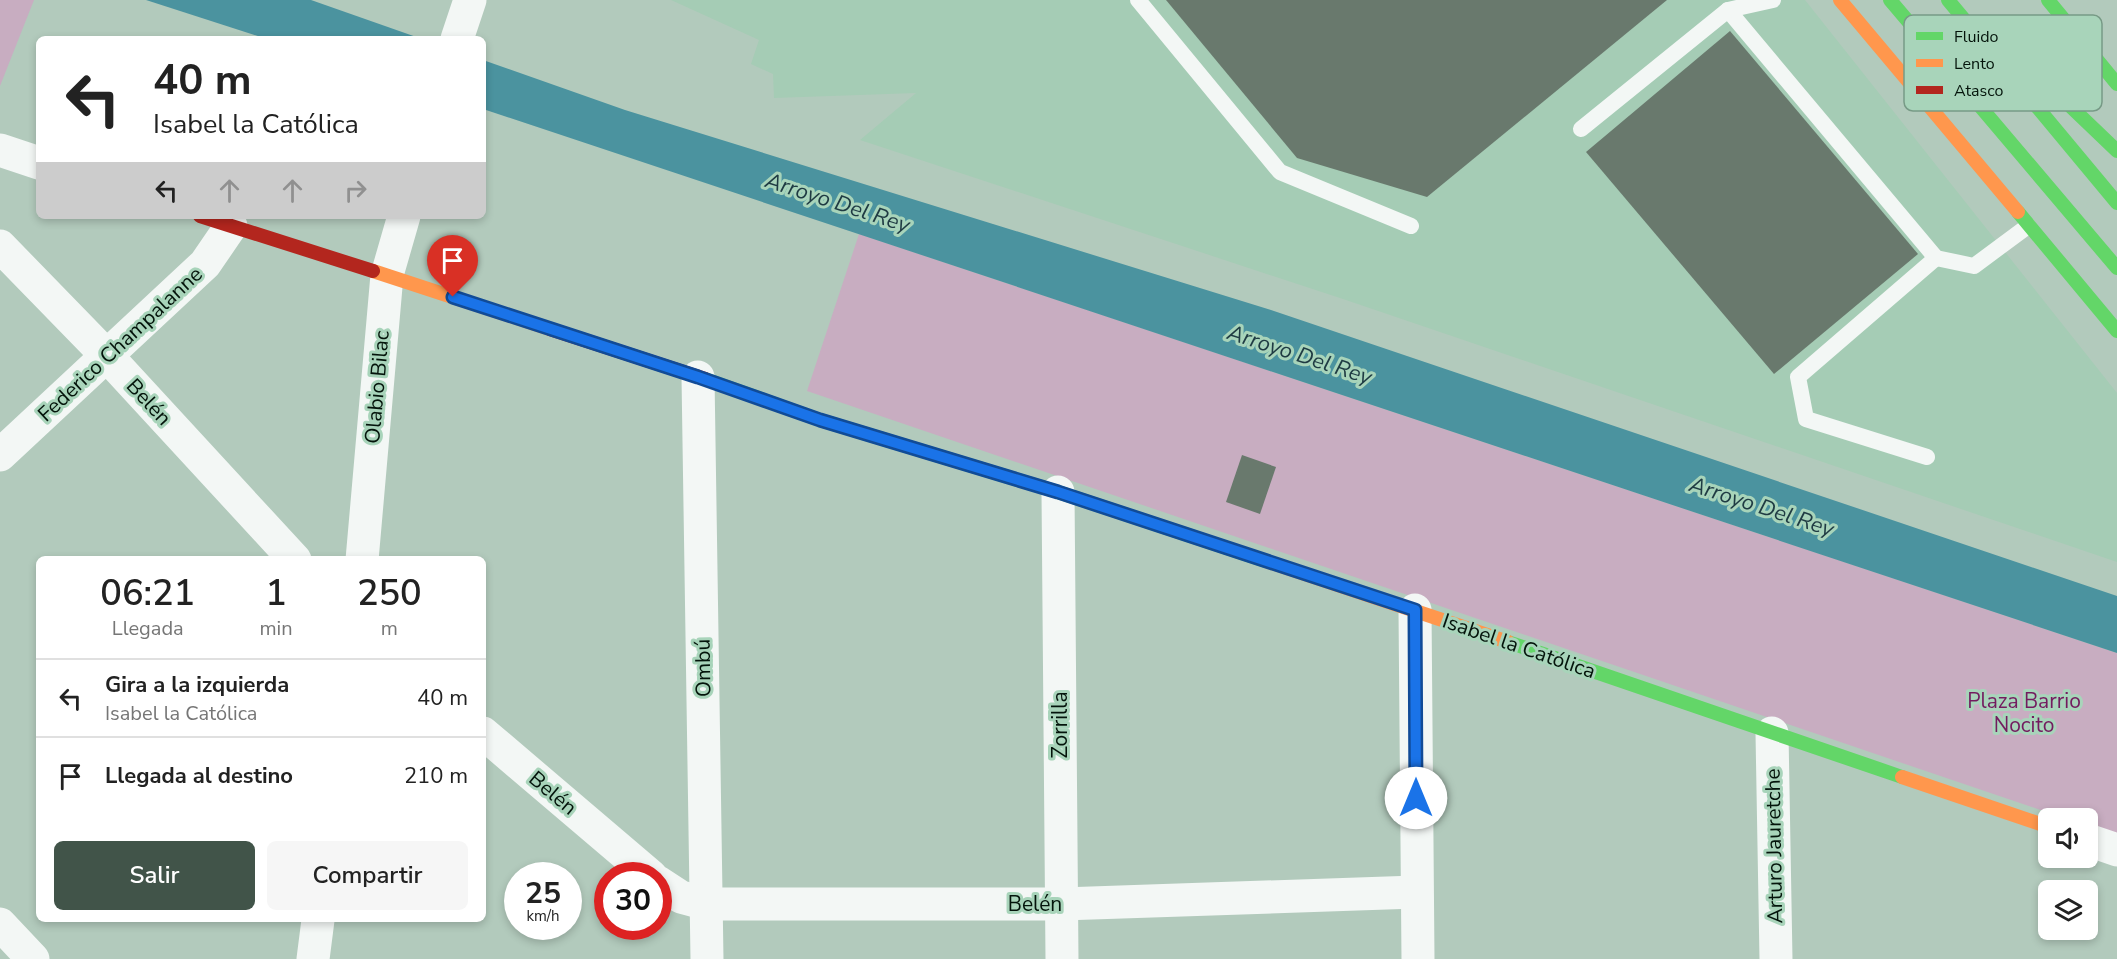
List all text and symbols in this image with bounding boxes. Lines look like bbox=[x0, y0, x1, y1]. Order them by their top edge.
legend bbox=[1904, 15, 2102, 111]
text: Fluido bbox=[1954, 26, 1999, 48]
text: 40 m bbox=[153, 52, 252, 109]
text: Lento bbox=[1954, 53, 1995, 75]
icon: left bbox=[54, 60, 132, 138]
text: Atasco bbox=[1954, 80, 2003, 102]
text: Isabel la Católica bbox=[153, 106, 359, 143]
water label: Arroyo Del Rey bbox=[761, 165, 914, 241]
icon: left bbox=[150, 174, 183, 207]
icon: ahead bbox=[213, 174, 246, 207]
icon: ahead bbox=[276, 174, 309, 207]
icon: right bbox=[339, 174, 372, 207]
pin bbox=[427, 235, 478, 297]
icon: arrive bbox=[436, 244, 469, 277]
street label: Federico Champalanne bbox=[32, 260, 208, 428]
water label: Arroyo Del Rey bbox=[1223, 317, 1376, 393]
street label: Olabio Bilac bbox=[358, 329, 396, 445]
street label: Belén bbox=[120, 372, 178, 432]
water label: Arroyo Del Rey bbox=[1685, 469, 1838, 545]
text: 06:21 bbox=[100, 569, 195, 618]
text: 1 bbox=[265, 569, 287, 618]
text: 250 bbox=[357, 569, 422, 618]
street label: Isabel la Católica bbox=[1439, 607, 1599, 685]
text: Llegada bbox=[112, 615, 184, 642]
text: min bbox=[260, 615, 293, 642]
text: m bbox=[381, 615, 398, 642]
street label: Ombú bbox=[688, 639, 718, 697]
text: Gira a la izquierda bbox=[105, 670, 289, 700]
icon: left bbox=[54, 682, 87, 715]
text: 40 m bbox=[417, 683, 468, 713]
park label: Plaza Barrio Nocito bbox=[1967, 687, 2081, 739]
street label: Zorrilla bbox=[1046, 691, 1074, 759]
text: Isabel la Católica bbox=[105, 700, 257, 727]
icon: arrive bbox=[54, 760, 87, 793]
text: Llegada al destino bbox=[105, 761, 293, 791]
text: 210 m bbox=[404, 761, 468, 791]
street label: Belén bbox=[523, 765, 583, 821]
position arrow bbox=[1384, 766, 1448, 830]
street label: Arturo Jauretche bbox=[1759, 768, 1789, 924]
map controls bbox=[2038, 808, 2098, 940]
button: sound bbox=[2038, 808, 2098, 868]
button: Salir bbox=[54, 841, 255, 910]
button: Compartir bbox=[267, 841, 468, 910]
speed limit sign: 30 bbox=[594, 862, 672, 940]
text: 25 bbox=[525, 873, 561, 914]
button: layers bbox=[2038, 880, 2098, 940]
street label: Belén bbox=[1008, 890, 1062, 918]
text: km/h bbox=[526, 906, 560, 926]

